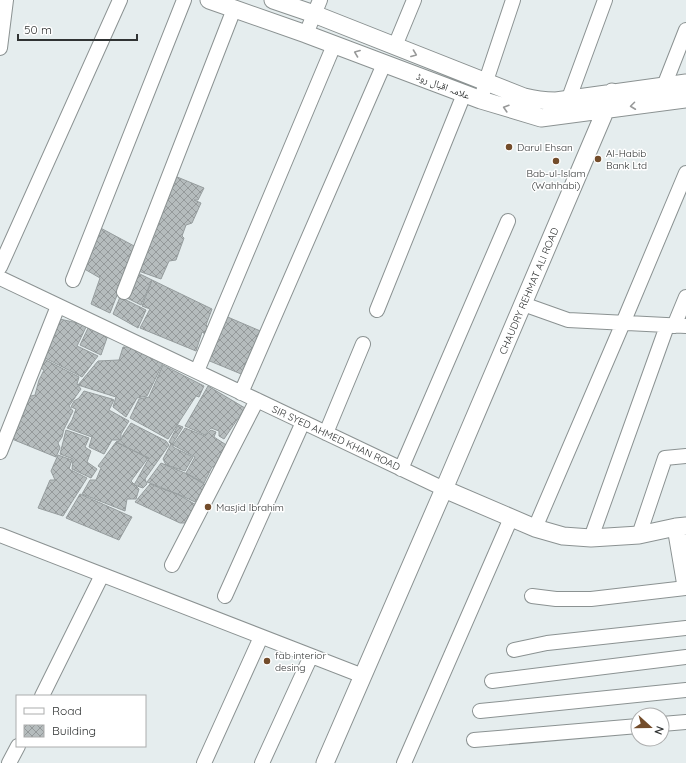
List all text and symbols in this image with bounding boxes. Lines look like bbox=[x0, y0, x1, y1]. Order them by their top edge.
scale bar bbox=[18, 16, 137, 42]
text: 50 m bbox=[24, 22, 52, 37]
one-way arrow bbox=[411, 49, 418, 57]
one-way arrow bbox=[354, 50, 361, 58]
street label: علامہ اقبال روڈ bbox=[414, 70, 472, 102]
one-way arrow bbox=[630, 101, 637, 110]
one-way arrow bbox=[502, 104, 509, 113]
place label: Darul Ehsan bbox=[517, 141, 573, 154]
marker: Darul Ehsan bbox=[504, 142, 514, 152]
place label: Al-Habib Bank Ltd bbox=[606, 147, 647, 172]
marker: Al-Habib Bank Ltd bbox=[593, 154, 603, 164]
marker: Bab-ul-Islam (Wahhabi) bbox=[551, 156, 561, 166]
place label: Bab-ul-Islam (Wahhabi) bbox=[526, 167, 586, 192]
street label: CHAUDRY REHMAT ALI ROAD bbox=[496, 226, 562, 356]
street label: SIR SYED AHMED KHAN ROAD bbox=[270, 403, 402, 473]
place label: Masjid Ibrahim bbox=[216, 501, 284, 514]
marker: Masjid Ibrahim bbox=[203, 502, 213, 512]
place label: fab interior desing bbox=[275, 649, 326, 674]
marker: fab interior desing bbox=[262, 656, 272, 666]
legend bbox=[16, 695, 146, 747]
text: Road bbox=[52, 703, 82, 718]
north arrow bbox=[630, 707, 670, 747]
text: Building bbox=[52, 723, 96, 738]
text: N bbox=[651, 724, 667, 737]

